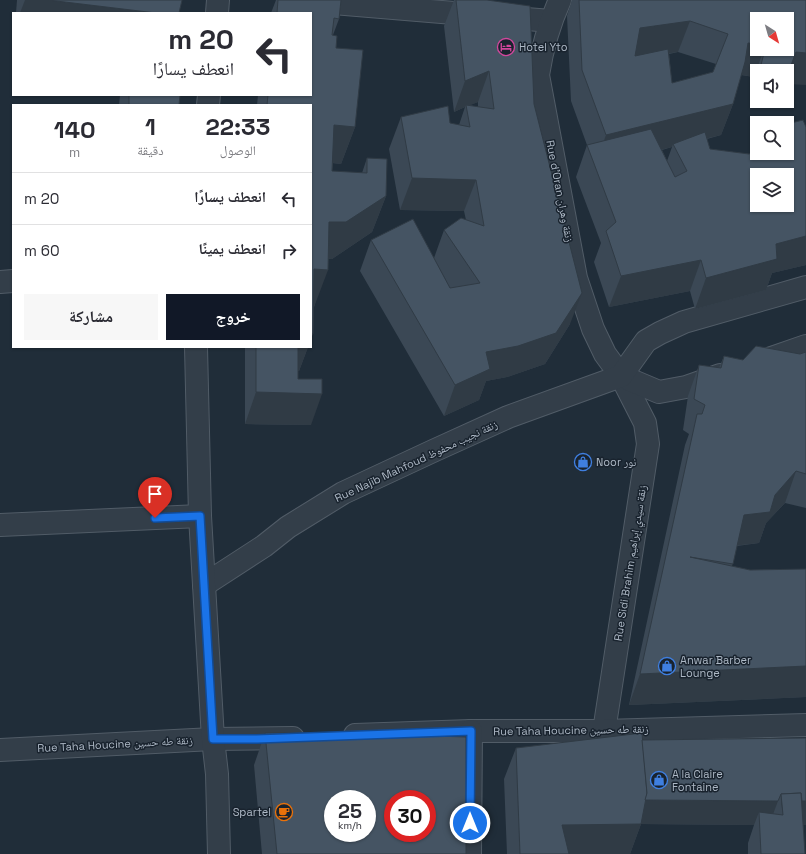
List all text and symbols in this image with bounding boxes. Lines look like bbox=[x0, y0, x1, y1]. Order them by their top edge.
north arrow bbox=[750, 12, 794, 56]
map controls bbox=[750, 12, 794, 212]
text: 20 m bbox=[168, 21, 234, 57]
icon: left bbox=[248, 28, 300, 80]
hotel icon: Hotel Yto bbox=[496, 37, 516, 57]
place label: Hotel Yto bbox=[519, 40, 568, 54]
text: انعطف يسارًا bbox=[153, 57, 234, 80]
button: sound bbox=[750, 64, 794, 108]
text: 1 bbox=[145, 111, 156, 142]
text: 22:33 bbox=[205, 111, 270, 142]
text: 140 bbox=[54, 114, 95, 145]
button: search bbox=[750, 116, 794, 160]
street label: Rue d'Oran زنقة وهران bbox=[543, 139, 577, 243]
text: دقيقة bbox=[137, 142, 164, 159]
text: الوصول bbox=[220, 142, 256, 159]
text: m bbox=[69, 144, 80, 161]
button: layers bbox=[750, 168, 794, 212]
text: انعطف يسارًا bbox=[194, 187, 266, 206]
icon: left bbox=[278, 188, 300, 210]
text: 20 m bbox=[24, 189, 59, 208]
text: انعطف يمينًا bbox=[199, 239, 266, 258]
icon: right bbox=[278, 240, 300, 262]
text: 60 m bbox=[24, 241, 60, 260]
button: مشاركة bbox=[24, 294, 158, 340]
button: خروج bbox=[166, 294, 300, 340]
street label: Rue Najib Mahfoud زنقة نجيب محفوظ bbox=[332, 417, 500, 505]
shop icon: Noor نور bbox=[573, 452, 593, 472]
place label: Noor نور bbox=[596, 455, 636, 469]
pin bbox=[138, 477, 172, 518]
icon: arrive bbox=[144, 483, 166, 505]
street label: Rue Sidi Brahim زنقة سيدي إبراهيم bbox=[611, 484, 651, 642]
place label: Anwar Barber Lounge bbox=[680, 653, 751, 680]
shop icon: Anwar Barber Lounge bbox=[657, 656, 677, 676]
street label: Rue Taha Houcine زنقة طه حسين bbox=[493, 722, 649, 738]
street label: Rue Taha Houcine زنقة طه حسين bbox=[37, 733, 193, 755]
place label: A la Claire Fontaine bbox=[672, 767, 723, 794]
shop icon: A la Claire Fontaine bbox=[649, 770, 669, 790]
speed limit sign: 30 bbox=[384, 790, 436, 842]
text: 25 bbox=[338, 798, 362, 824]
cafe icon: Spartel bbox=[274, 802, 294, 822]
position arrow bbox=[449, 802, 491, 844]
place label: Spartel bbox=[233, 805, 271, 819]
text: km/h bbox=[338, 819, 362, 832]

